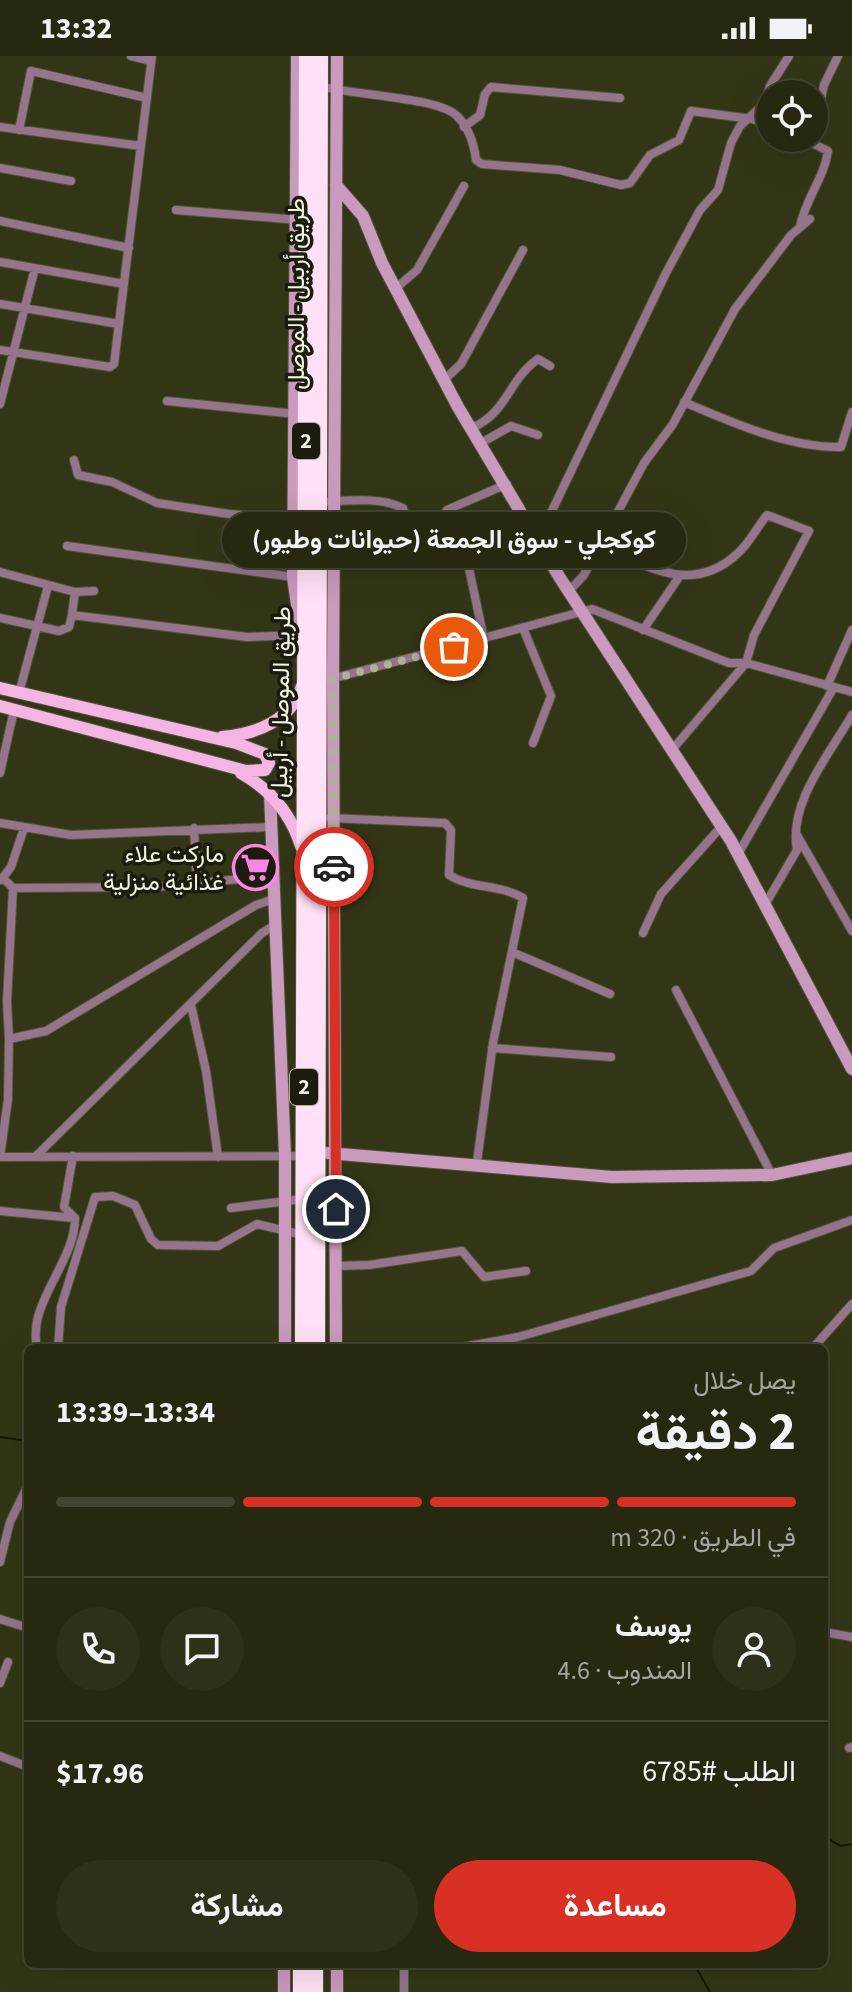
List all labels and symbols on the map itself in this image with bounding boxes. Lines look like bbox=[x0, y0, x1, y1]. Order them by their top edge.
street label: طريق أربيل - الموصل bbox=[279, 198, 314, 390]
road number: 2 bbox=[292, 423, 320, 459]
callout: كوكجلي - سوق الجمعة (حيوانات وطيور) bbox=[222, 511, 686, 567]
street label: طريق الموصل - أربيل bbox=[262, 606, 300, 798]
pin bbox=[420, 613, 488, 681]
courier bbox=[294, 827, 374, 907]
place label: ماركت علاء غذائية منزلية bbox=[103, 837, 224, 900]
supermarket icon: ماركت علاء غذائية منزلية bbox=[231, 844, 279, 892]
road number: 2 bbox=[290, 1069, 318, 1105]
pin bbox=[302, 1175, 370, 1243]

